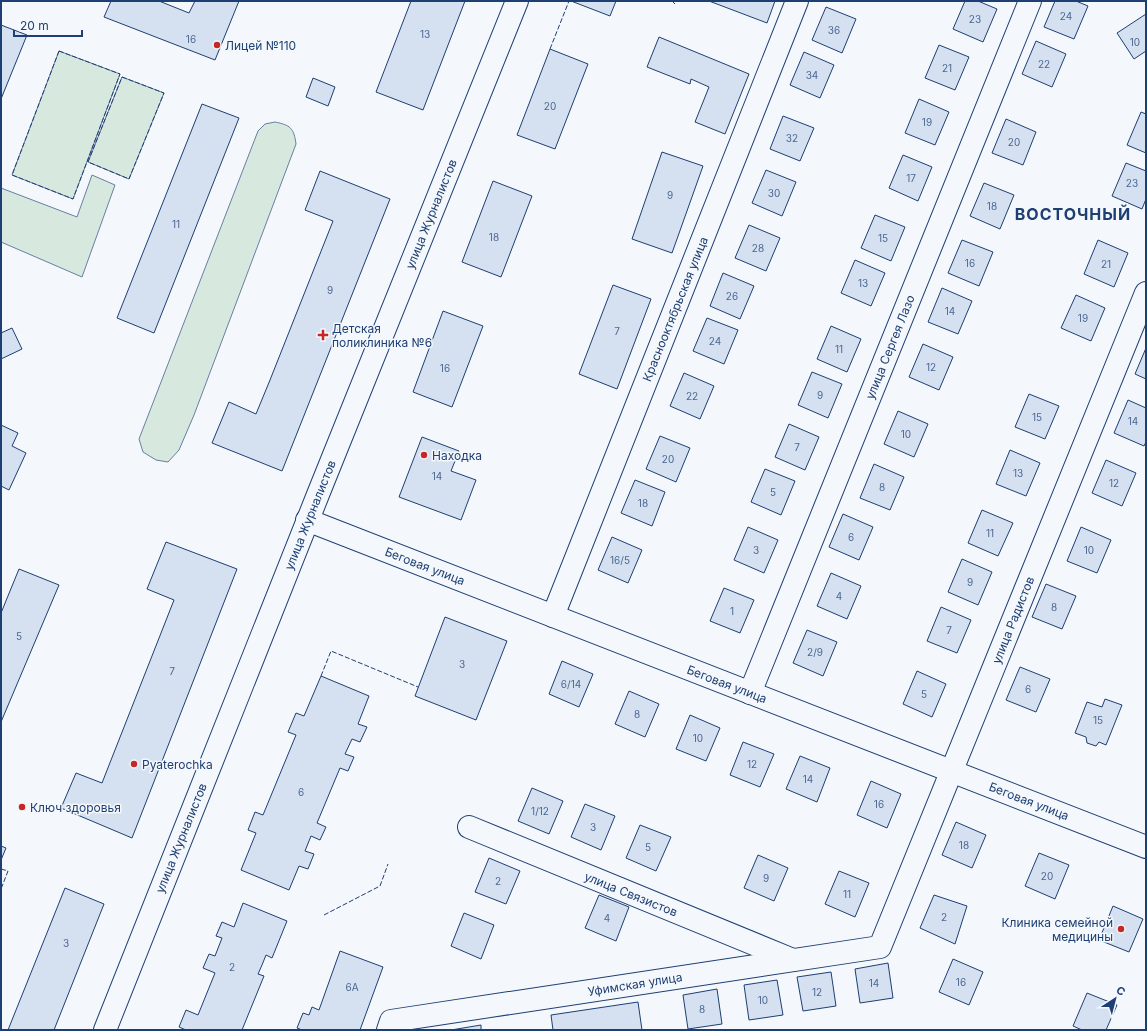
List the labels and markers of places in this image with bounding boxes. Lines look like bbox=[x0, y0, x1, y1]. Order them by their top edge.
place label: Лицей №110 bbox=[225, 38, 296, 53]
marker: Лицей №110 bbox=[212, 40, 222, 50]
place label: Детская поликлиника №6 bbox=[332, 321, 432, 350]
marker: Детская поликлиника №6 bbox=[317, 329, 329, 341]
place label: Находка bbox=[432, 448, 482, 463]
marker: Находка bbox=[419, 450, 429, 460]
place label: Pyaterochka bbox=[142, 757, 213, 772]
marker: Pyaterochka bbox=[129, 759, 139, 769]
place label: Ключ здоровья bbox=[30, 800, 121, 815]
marker: Ключ здоровья bbox=[17, 802, 27, 812]
place label: Клиника семейной медицины bbox=[1002, 915, 1113, 944]
marker: Клиника семейной медицины bbox=[1116, 924, 1126, 934]

